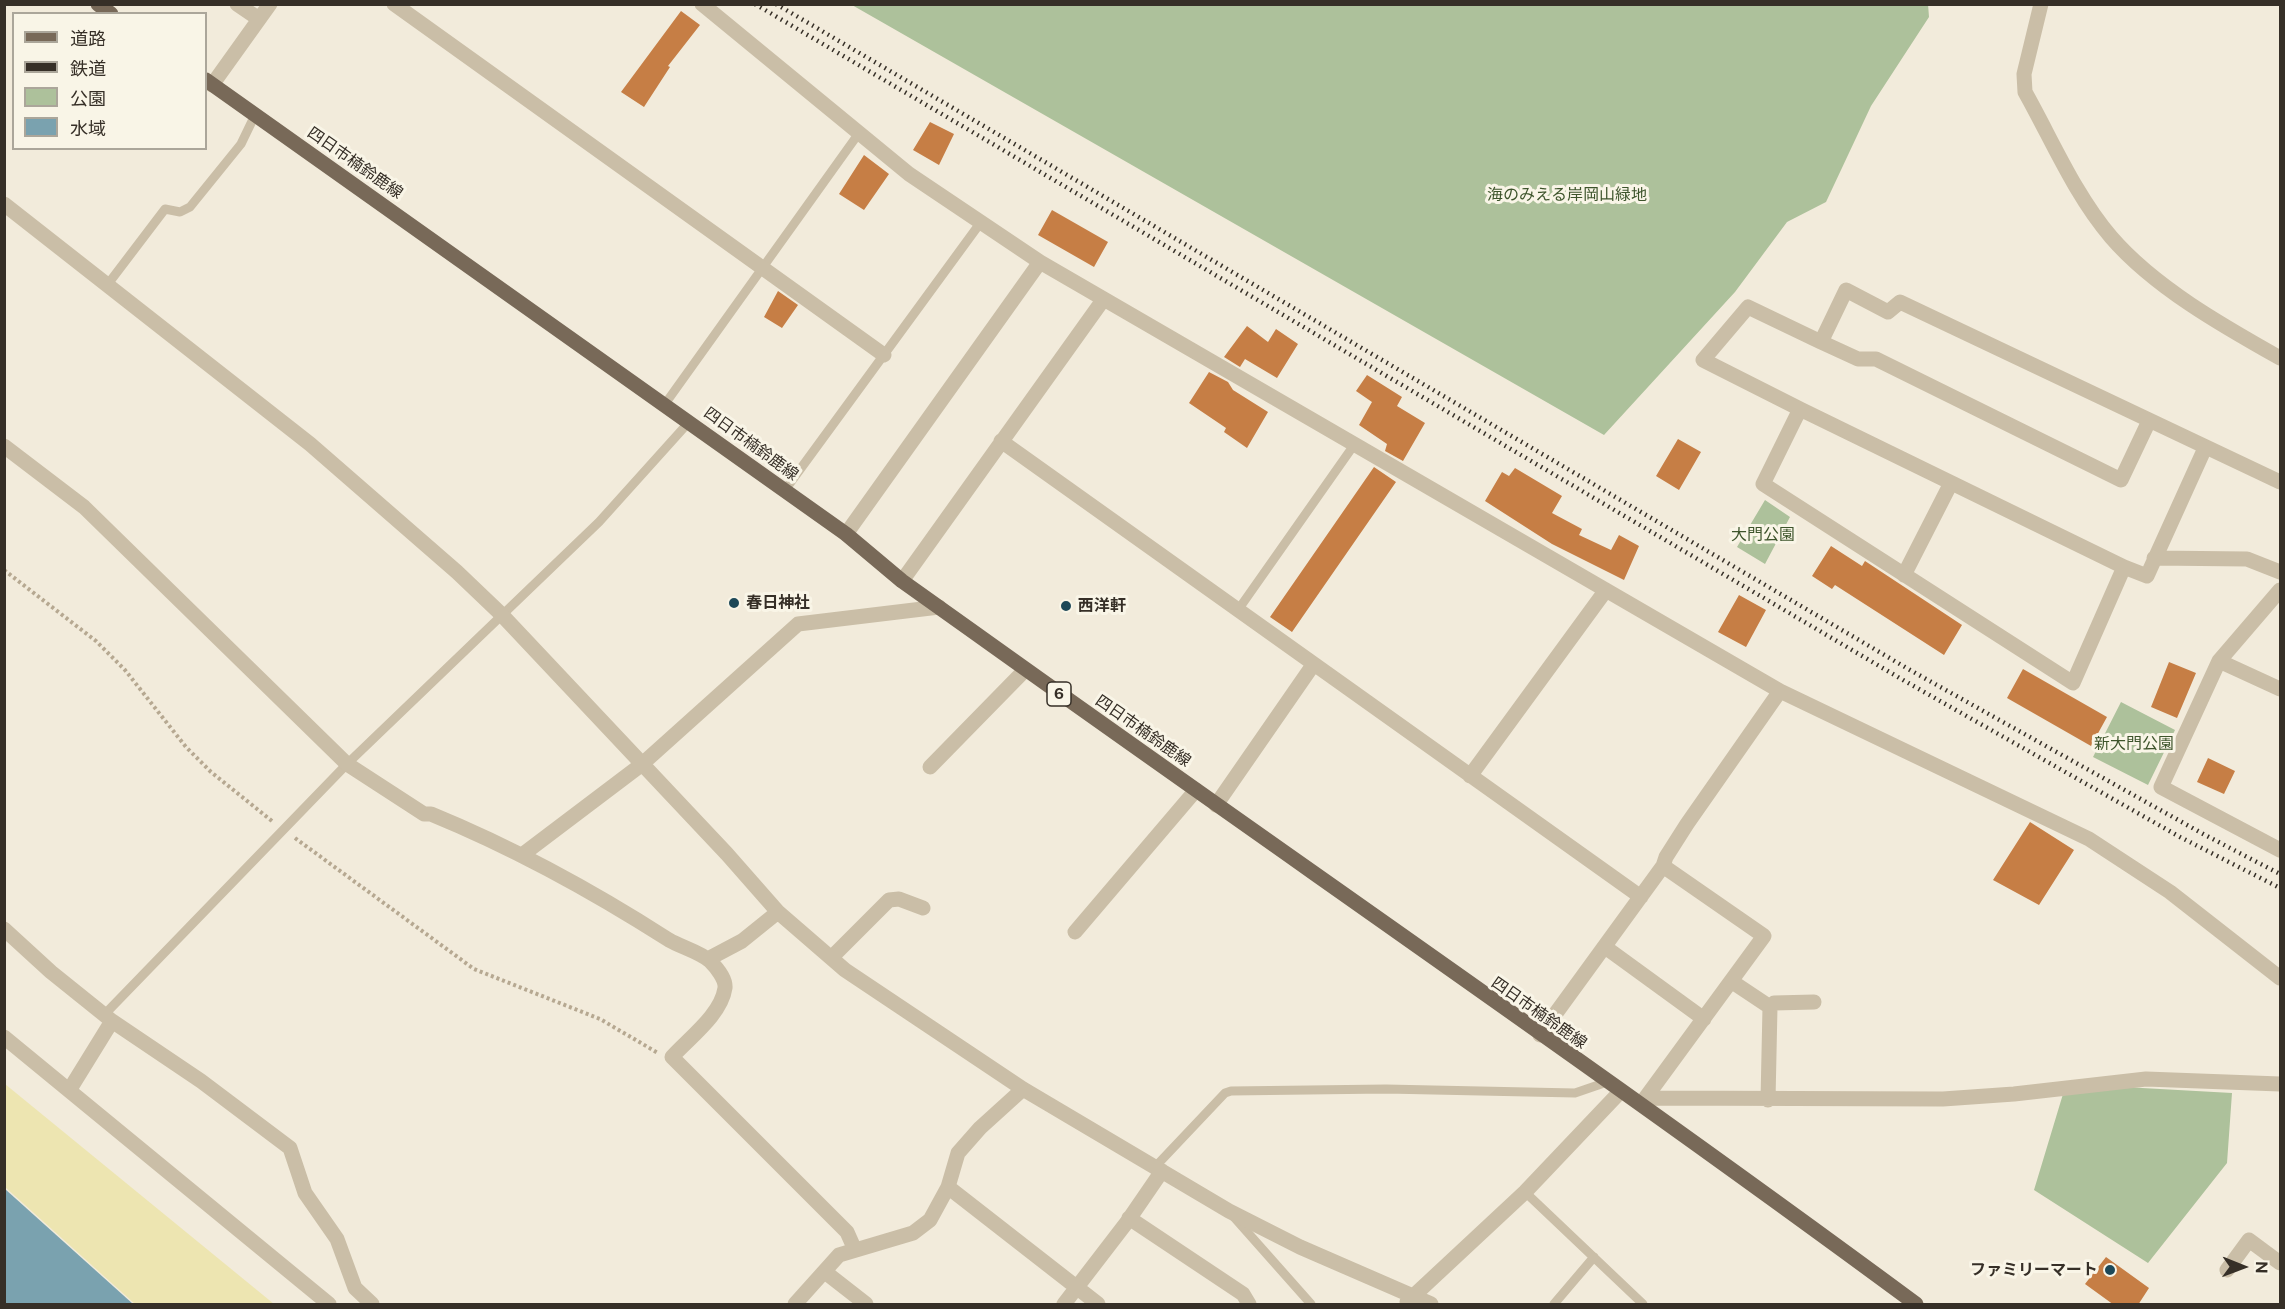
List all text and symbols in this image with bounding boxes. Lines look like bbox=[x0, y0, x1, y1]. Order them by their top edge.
legend bbox=[12, 12, 207, 150]
text: 道路 bbox=[70, 28, 106, 49]
text: 鉄道 bbox=[70, 58, 106, 79]
text: 公園 bbox=[70, 88, 106, 109]
text: 水域 bbox=[70, 118, 106, 139]
street label: 四日市楠鈴鹿線 bbox=[304, 123, 406, 203]
park label: 海のみえる岸岡山緑地 bbox=[1487, 185, 1647, 205]
street label: 四日市楠鈴鹿線 bbox=[700, 403, 802, 485]
park label: 大門公園 bbox=[1731, 525, 1795, 545]
place label: 春日神社 bbox=[746, 593, 810, 613]
marker: 春日神社 bbox=[727, 596, 741, 610]
place label: 西洋軒 bbox=[1078, 596, 1126, 616]
marker: 西洋軒 bbox=[1059, 599, 1073, 613]
road number: 6 bbox=[1047, 682, 1071, 706]
street label: 四日市楠鈴鹿線 bbox=[1092, 691, 1194, 771]
park label: 新大門公園 bbox=[2094, 734, 2174, 754]
street label: 四日市楠鈴鹿線 bbox=[1488, 973, 1590, 1053]
north arrow bbox=[2213, 1237, 2273, 1297]
place label: ファミリーマート bbox=[1970, 1260, 2098, 1280]
text: N bbox=[2252, 1261, 2271, 1274]
marker: ファミリーマート bbox=[2103, 1263, 2117, 1277]

